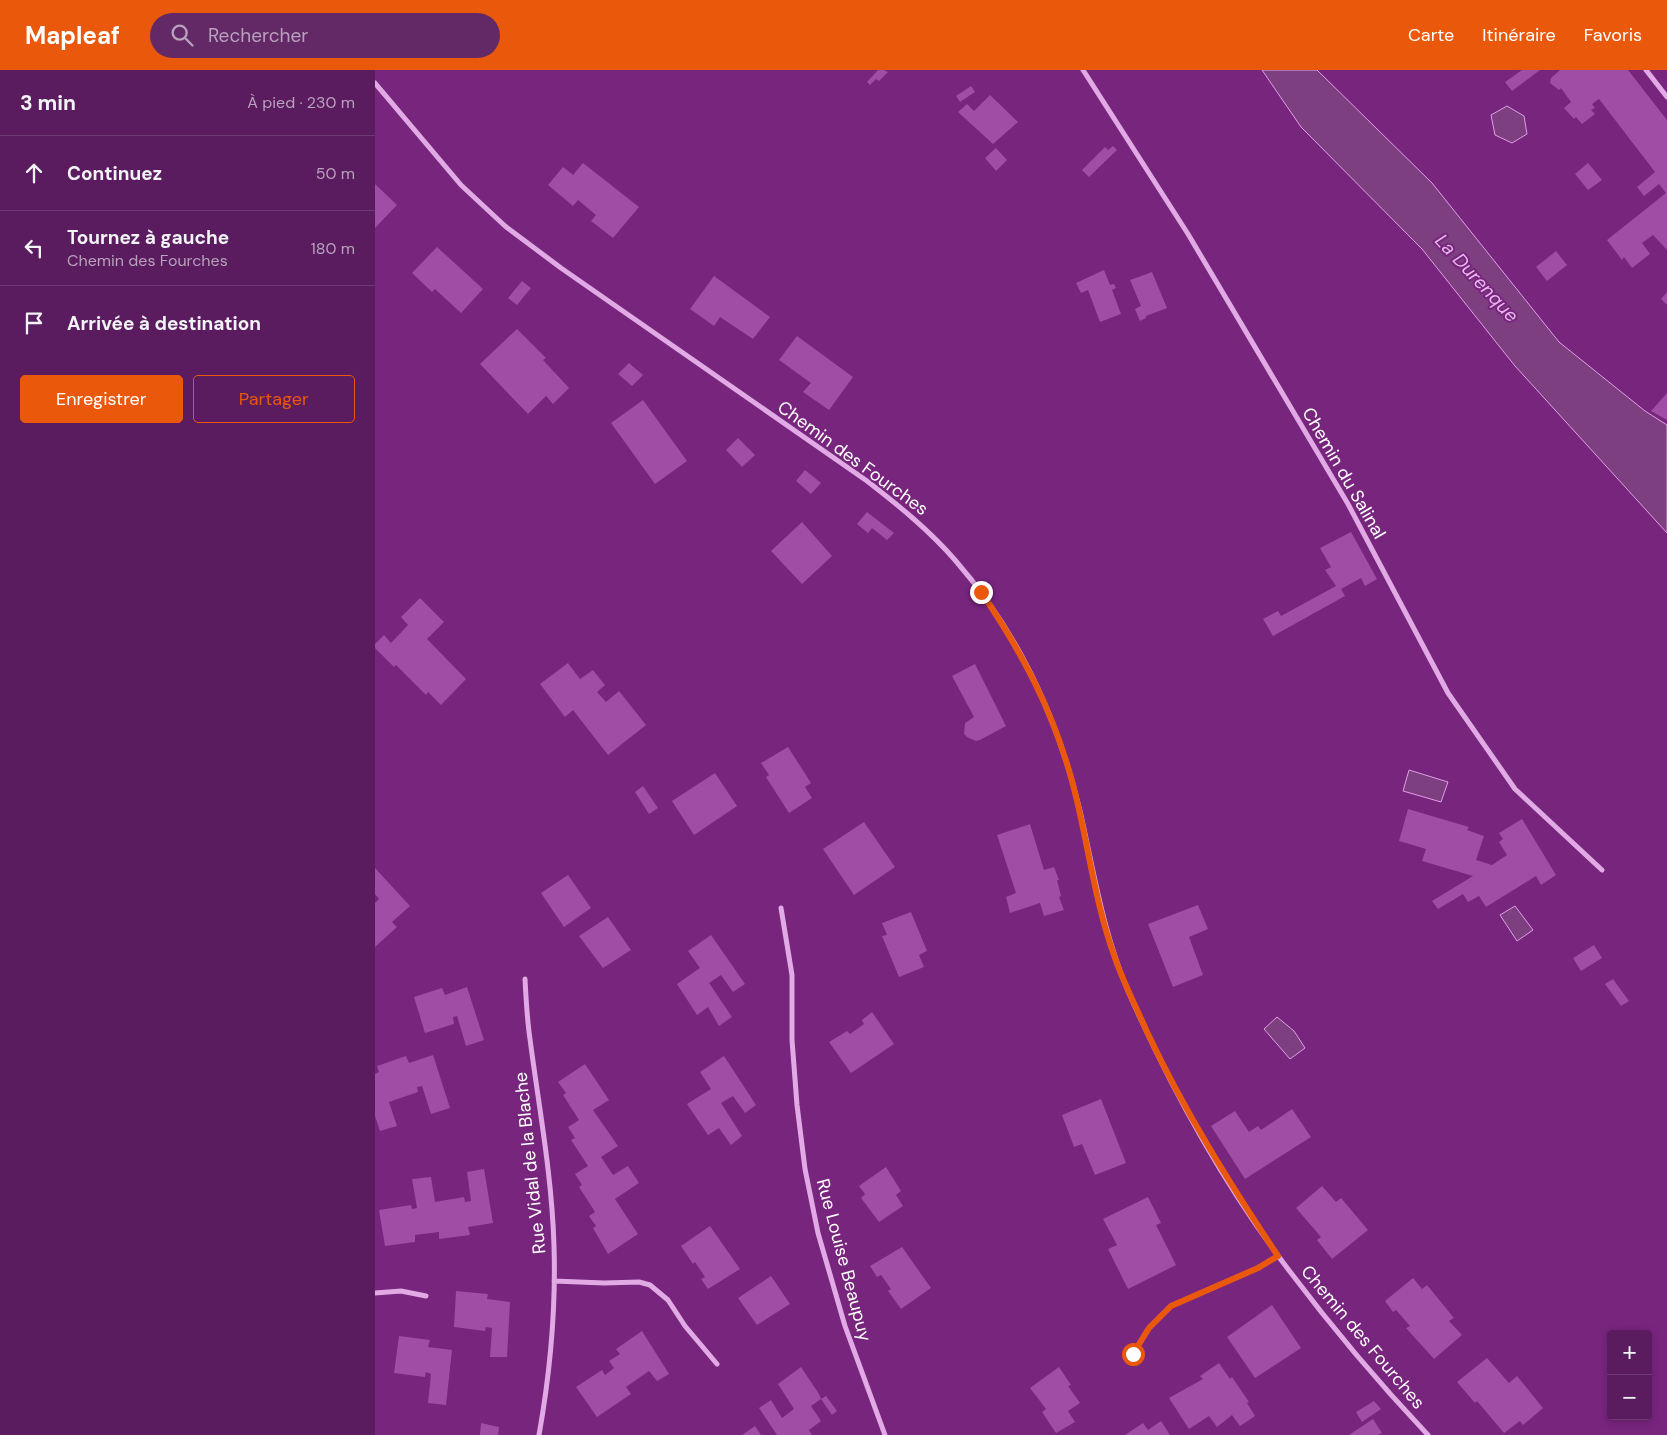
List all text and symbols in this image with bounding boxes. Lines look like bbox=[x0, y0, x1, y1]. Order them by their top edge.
search box bbox=[150, 13, 500, 58]
text: Mapleaf bbox=[25, 20, 120, 51]
icon: search bbox=[168, 21, 196, 49]
text: Rechercher bbox=[208, 23, 308, 48]
text: Carte bbox=[1408, 23, 1454, 47]
text: Itinéraire bbox=[1482, 23, 1556, 47]
text: Favoris bbox=[1584, 23, 1642, 47]
text: 3 min bbox=[20, 89, 76, 117]
text: À pied · 230 m bbox=[247, 92, 355, 113]
icon: ahead bbox=[20, 159, 48, 187]
text: Continuez bbox=[67, 161, 162, 186]
text: 50 m bbox=[316, 163, 355, 184]
text: Tournez à gauche bbox=[67, 225, 229, 250]
water label: La Durenque bbox=[1430, 228, 1524, 328]
icon: left bbox=[20, 234, 48, 262]
text: 180 m bbox=[311, 238, 355, 259]
text: Chemin des Fourches bbox=[67, 250, 228, 271]
icon: arrive bbox=[20, 309, 48, 337]
text: Arrivée à destination bbox=[67, 311, 261, 336]
button: Enregistrer bbox=[20, 375, 183, 423]
button: Partager bbox=[193, 375, 355, 423]
street label: Chemin des Fourches bbox=[773, 395, 933, 521]
street label: Chemin du Salinal bbox=[1297, 403, 1391, 543]
route end bbox=[970, 581, 993, 604]
street label: Rue Vidal de la Blache bbox=[509, 1071, 551, 1255]
street label: Rue Louise Beaupuy bbox=[811, 1176, 877, 1344]
street label: Chemin des Fourches bbox=[1296, 1260, 1430, 1414]
map controls bbox=[1607, 1330, 1652, 1420]
button: + bbox=[1607, 1330, 1652, 1375]
route start bbox=[1122, 1343, 1145, 1366]
button: − bbox=[1607, 1375, 1652, 1420]

